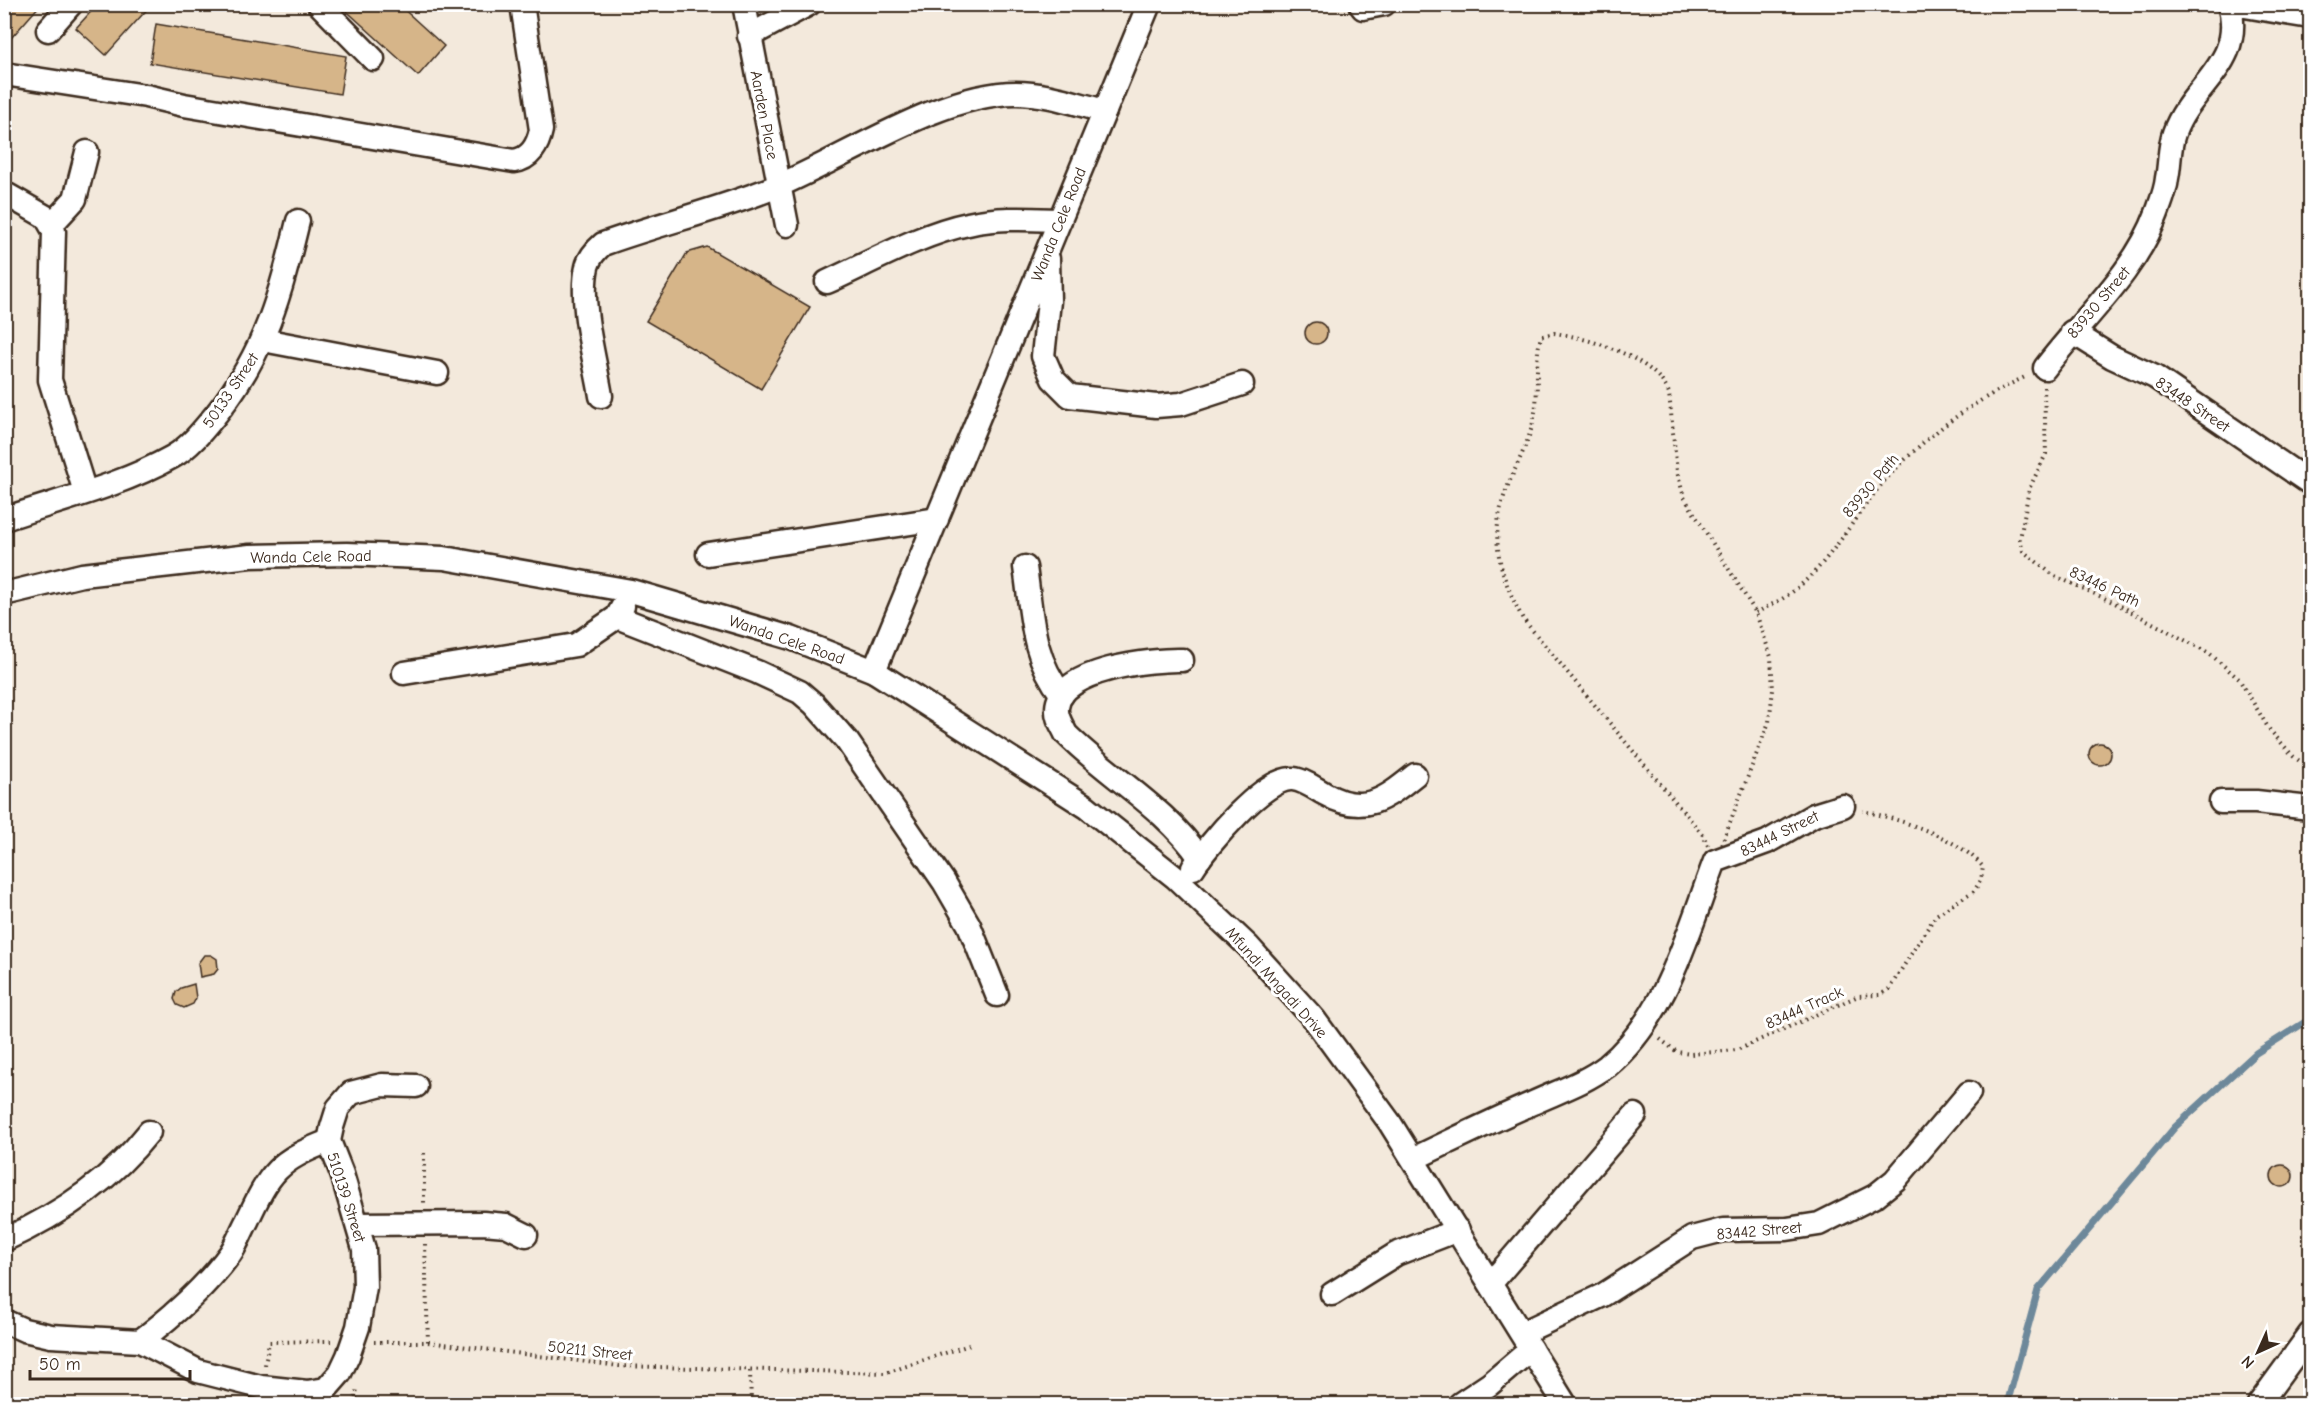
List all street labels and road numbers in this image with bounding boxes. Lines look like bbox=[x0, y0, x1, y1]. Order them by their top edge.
street label: Aarden Place bbox=[747, 69, 781, 161]
street label: Wanda Cele Road bbox=[1028, 165, 1090, 284]
street label: 83930 Street bbox=[2064, 263, 2134, 342]
street label: 50133 Street bbox=[199, 349, 263, 431]
street label: 83448 Street bbox=[2152, 373, 2233, 436]
street label: 83930 Path bbox=[1839, 450, 1903, 521]
street label: Wanda Cele Road bbox=[250, 547, 372, 567]
street label: 83446 Path bbox=[2067, 563, 2143, 611]
street label: Wanda Cele Road bbox=[726, 612, 847, 668]
street label: 83444 Street bbox=[1737, 807, 1822, 861]
street label: Mfundi Mngadi Drive bbox=[1222, 923, 1331, 1042]
street label: 83444 Track bbox=[1763, 983, 1846, 1033]
street label: 510139 Street bbox=[323, 1150, 369, 1245]
street label: 83442 Street bbox=[1716, 1218, 1803, 1244]
street label: 50211 Street bbox=[547, 1338, 633, 1364]

